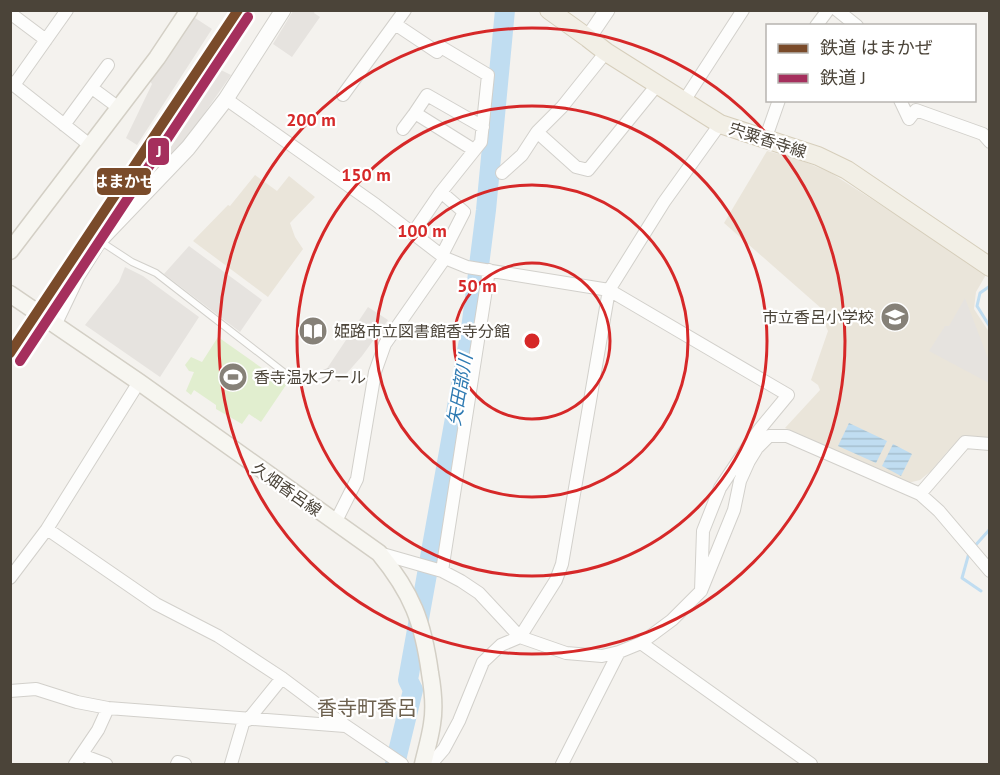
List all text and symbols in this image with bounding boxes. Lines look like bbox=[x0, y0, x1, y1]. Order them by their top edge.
legend bbox=[766, 24, 976, 102]
text: 鉄道 はまかぜ bbox=[820, 36, 933, 59]
text: 鉄道 J bbox=[820, 66, 866, 89]
text: 200 m bbox=[286, 108, 336, 131]
street label: 宍粟香寺線 bbox=[727, 118, 809, 162]
line badge: J bbox=[147, 137, 170, 166]
text: J bbox=[155, 141, 162, 161]
text: 150 m bbox=[341, 163, 391, 186]
line badge: はまかぜ bbox=[96, 167, 152, 196]
text: はまかぜ bbox=[92, 171, 156, 191]
text: 100 m bbox=[397, 219, 447, 242]
text: 50 m bbox=[457, 274, 497, 297]
school or university icon: 市立香呂小学校 bbox=[879, 301, 911, 333]
place label: 市立香呂小学校 bbox=[762, 307, 874, 327]
library icon: 姫路市立図書館香寺分館 bbox=[297, 315, 329, 347]
place label: 姫路市立図書館香寺分館 bbox=[334, 321, 510, 341]
centre of rings bbox=[522, 331, 542, 351]
water label: 矢田部川 bbox=[442, 350, 477, 427]
sports icon: 香寺温水プール bbox=[217, 361, 249, 393]
place label: 香寺温水プール bbox=[254, 367, 366, 387]
street label: 久畑香呂線 bbox=[248, 458, 326, 520]
district label: 香寺町香呂 bbox=[317, 695, 417, 721]

